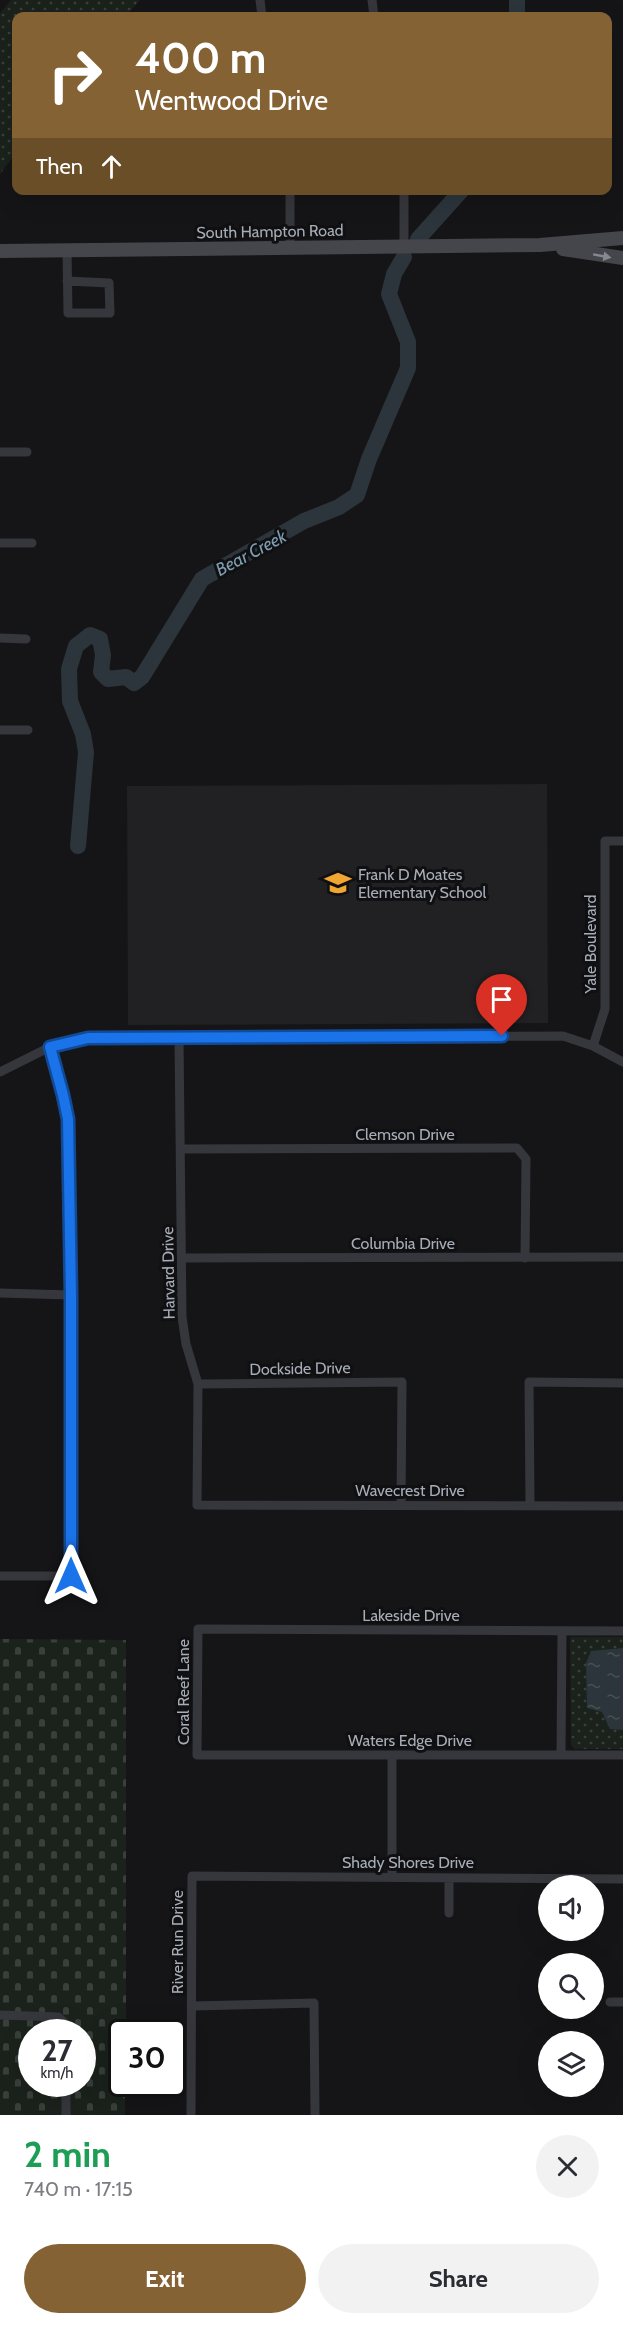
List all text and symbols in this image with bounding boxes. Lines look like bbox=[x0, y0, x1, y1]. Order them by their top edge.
text: 400 m bbox=[135, 32, 266, 84]
icon: right bbox=[36, 36, 114, 114]
text: Wentwood Drive bbox=[135, 84, 328, 117]
icon: ahead bbox=[95, 150, 128, 183]
text: Then bbox=[36, 153, 83, 180]
street label: South Hampton Road bbox=[196, 221, 344, 242]
one-way arrow bbox=[593, 252, 612, 261]
water label: Bear Creek bbox=[212, 525, 291, 581]
place label: Frank D Moates Elementary School bbox=[358, 865, 486, 902]
school or university icon: Frank D Moates Elementary School bbox=[323, 868, 353, 898]
street label: Yale Boulevard bbox=[581, 895, 600, 994]
pin bbox=[476, 974, 527, 1036]
icon: arrive bbox=[485, 983, 518, 1016]
street label: Clemson Drive bbox=[355, 1125, 455, 1144]
street label: Harvard Drive bbox=[158, 1227, 179, 1319]
street label: Columbia Drive bbox=[351, 1234, 455, 1253]
street label: Dockside Drive bbox=[249, 1358, 351, 1379]
street label: Wavecrest Drive bbox=[355, 1481, 465, 1500]
position arrow bbox=[39, 1544, 103, 1608]
street label: Lakeside Drive bbox=[362, 1606, 460, 1625]
street label: Coral Reef Lane bbox=[174, 1639, 193, 1745]
street label: Waters Edge Drive bbox=[348, 1731, 472, 1750]
street label: Shady Shores Drive bbox=[342, 1853, 474, 1872]
map controls bbox=[538, 1875, 604, 2097]
button: sound bbox=[538, 1875, 604, 1941]
street label: River Run Drive bbox=[168, 1890, 187, 1994]
button: search bbox=[538, 1953, 604, 2019]
speed limit sign: 30 bbox=[108, 2019, 186, 2097]
button: layers bbox=[538, 2031, 604, 2097]
text: 27 bbox=[41, 2032, 73, 2069]
text: km/h bbox=[41, 2064, 73, 2082]
text: 2 min bbox=[24, 2132, 111, 2176]
button: close bbox=[536, 2135, 599, 2198]
text: 740 m · 17:15 bbox=[24, 2177, 133, 2201]
button: Exit bbox=[24, 2244, 306, 2313]
button: Share bbox=[318, 2244, 599, 2313]

